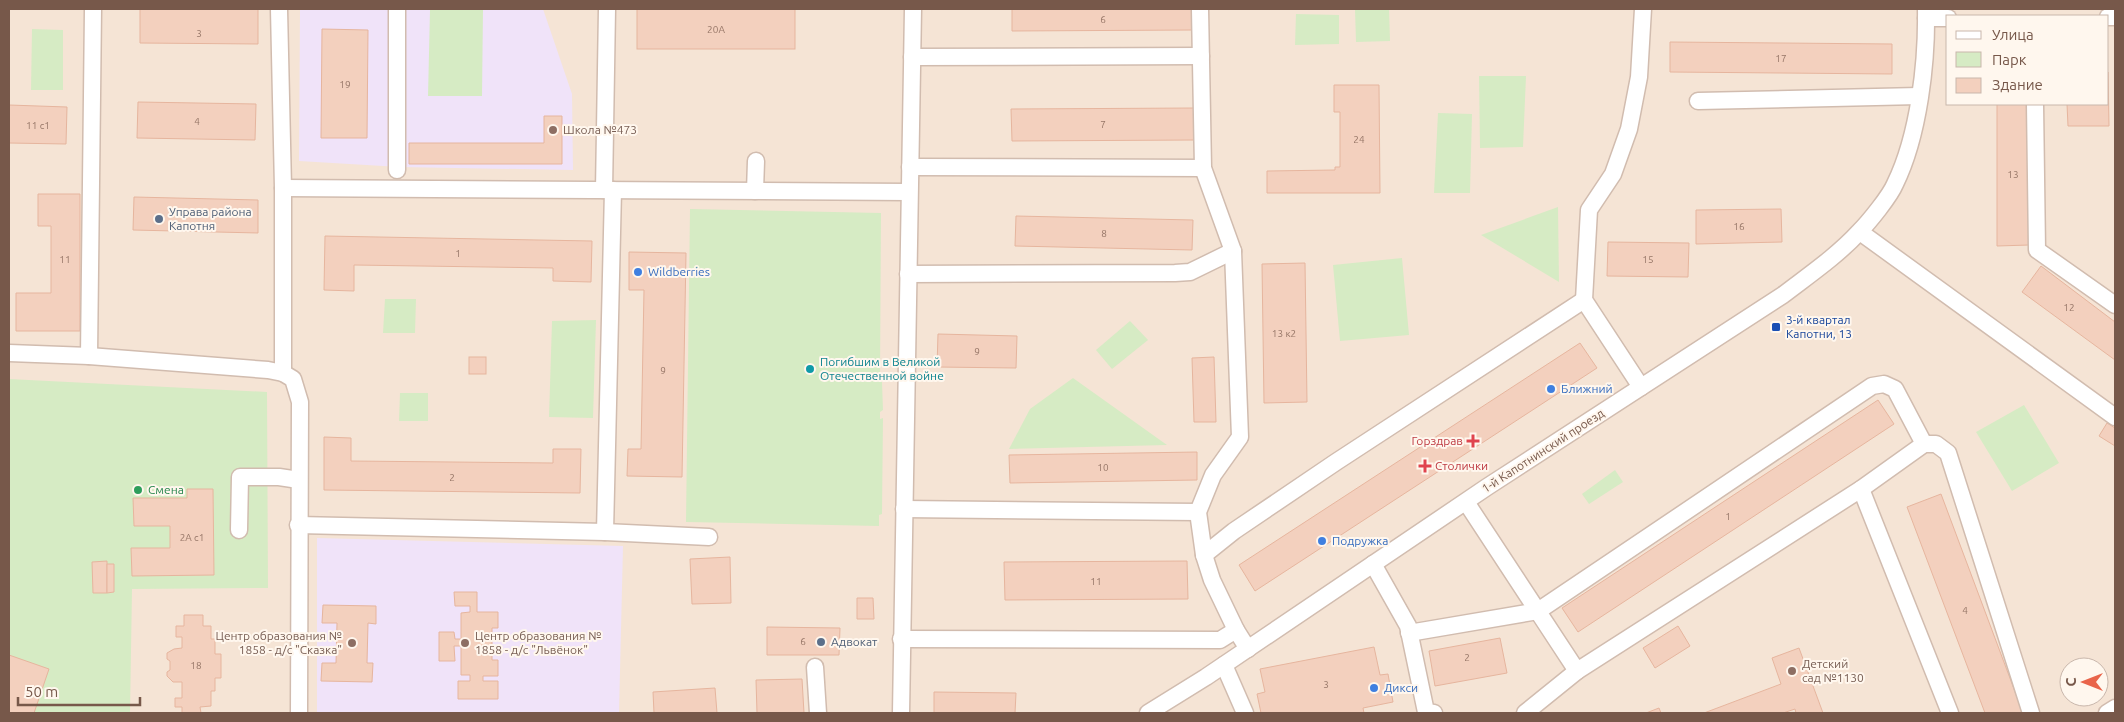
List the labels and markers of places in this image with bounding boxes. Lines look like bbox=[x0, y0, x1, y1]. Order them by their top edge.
place label: Школа №473 bbox=[563, 123, 637, 136]
marker: Школа №473 bbox=[547, 124, 559, 136]
place label: Управа района Капотня bbox=[169, 205, 252, 232]
marker: Управа района Капотня bbox=[153, 213, 165, 225]
place label: Wildberries bbox=[648, 265, 710, 278]
marker: Wildberries bbox=[632, 266, 644, 278]
place label: 3-й квартал Капотни, 13 bbox=[1786, 313, 1852, 340]
marker: 3-й квартал Капотни, 13 bbox=[1770, 321, 1782, 333]
place label: Погибшим в Великой Отечественной войне bbox=[820, 355, 944, 382]
marker: Погибшим в Великой Отечественной войне bbox=[804, 363, 816, 375]
place label: Ближний bbox=[1561, 382, 1613, 395]
marker: Ближний bbox=[1545, 383, 1557, 395]
place label: Горздрав bbox=[1412, 434, 1463, 447]
marker: Горздрав bbox=[1467, 435, 1479, 447]
place label: Столички bbox=[1435, 459, 1488, 472]
marker: Столички bbox=[1419, 460, 1431, 472]
place label: Смена bbox=[148, 483, 184, 496]
marker: Смена bbox=[132, 484, 144, 496]
place label: Подружка bbox=[1332, 534, 1388, 547]
marker: Подружка bbox=[1316, 535, 1328, 547]
place label: Центр образования № 1858 - д/с "Сказка" bbox=[216, 629, 342, 656]
place label: Центр образования № 1858 - д/с "Львёнок" bbox=[475, 629, 601, 656]
place label: Адвокат bbox=[831, 635, 878, 648]
marker: Адвокат bbox=[815, 636, 827, 648]
marker: Центр образования № 1858 - д/с "Сказка" bbox=[346, 637, 358, 649]
marker: Центр образования № 1858 - д/с "Львёнок" bbox=[459, 637, 471, 649]
place label: Детский сад №1130 bbox=[1802, 657, 1864, 684]
marker: Детский сад №1130 bbox=[1786, 665, 1798, 677]
place label: Дикси bbox=[1384, 681, 1418, 694]
marker: Дикси bbox=[1368, 682, 1380, 694]

